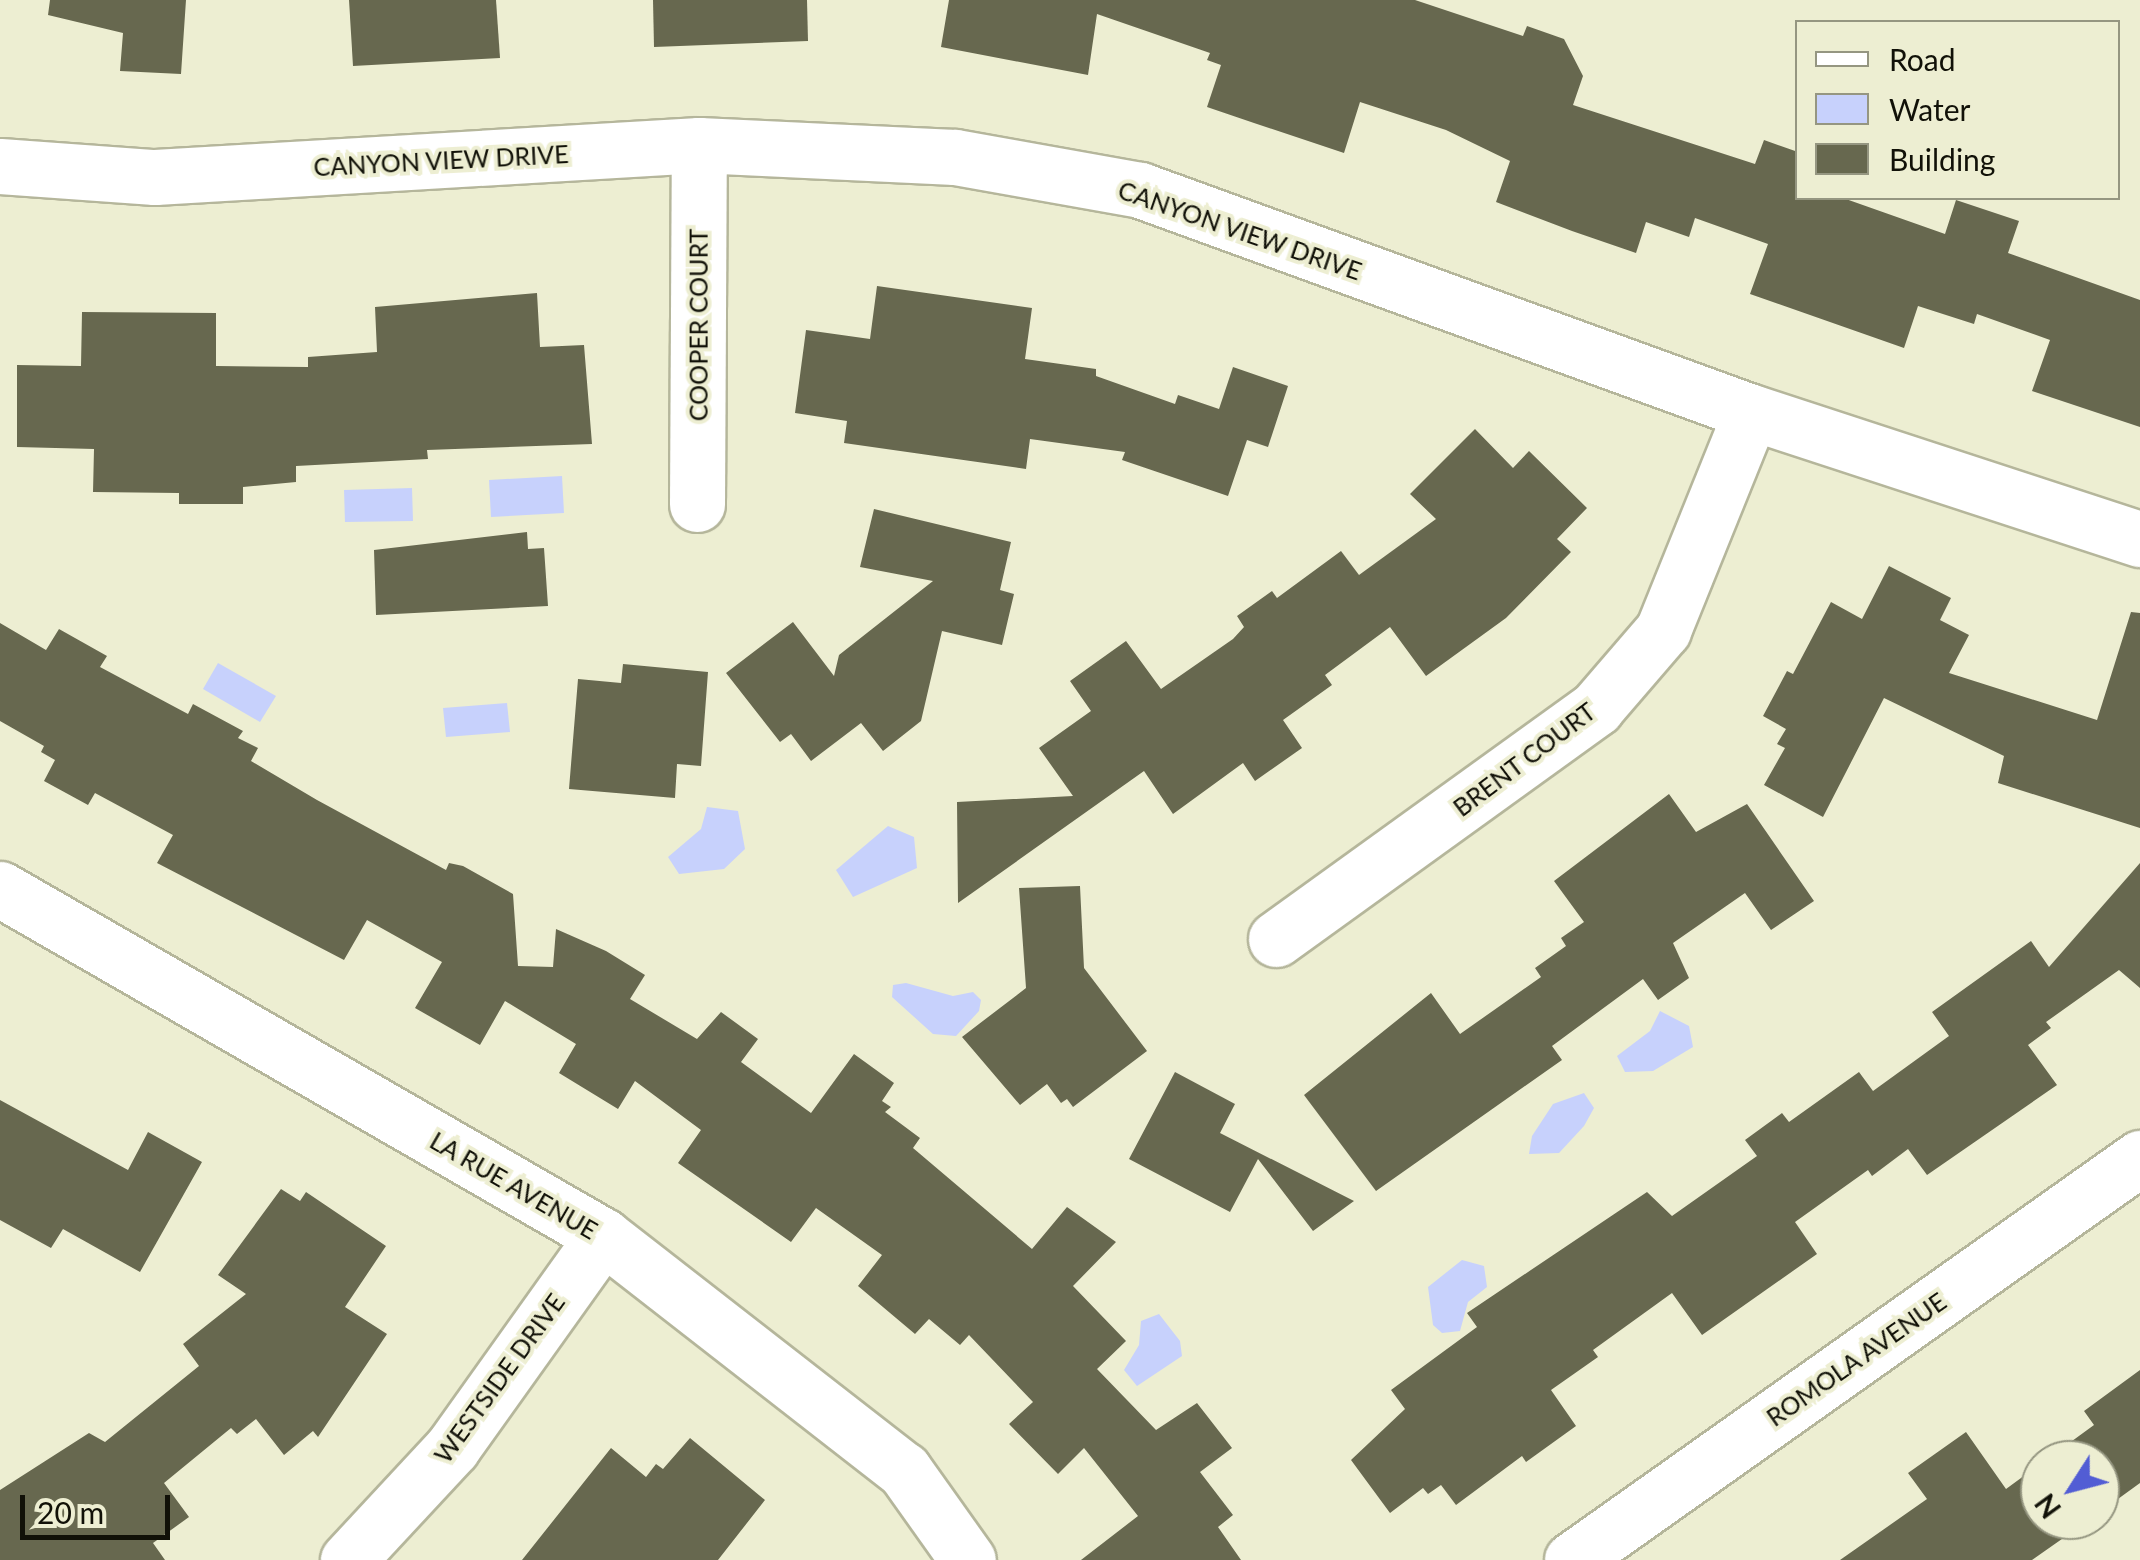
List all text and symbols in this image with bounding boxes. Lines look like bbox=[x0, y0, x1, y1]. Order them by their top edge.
legend bbox=[1795, 20, 2120, 200]
text: Road bbox=[1889, 41, 1956, 77]
text: Water bbox=[1889, 91, 1971, 127]
street label: CANYON VIEW DRIVE bbox=[312, 138, 570, 182]
text: Building bbox=[1889, 141, 1995, 177]
street label: CANYON VIEW DRIVE bbox=[1114, 174, 1366, 286]
street label: COOPER COURT bbox=[683, 229, 713, 421]
street label: BRENT COURT bbox=[1447, 696, 1601, 822]
street label: LA RUE AVENUE bbox=[424, 1125, 604, 1245]
street label: ROMOLA AVENUE bbox=[1760, 1285, 1952, 1433]
street label: WESTSIDE DRIVE bbox=[427, 1287, 571, 1469]
north arrow bbox=[2020, 1440, 2120, 1540]
scale bar bbox=[25, 1475, 175, 1537]
text: N bbox=[2027, 1488, 2067, 1525]
text: 20 m bbox=[37, 1494, 104, 1530]

